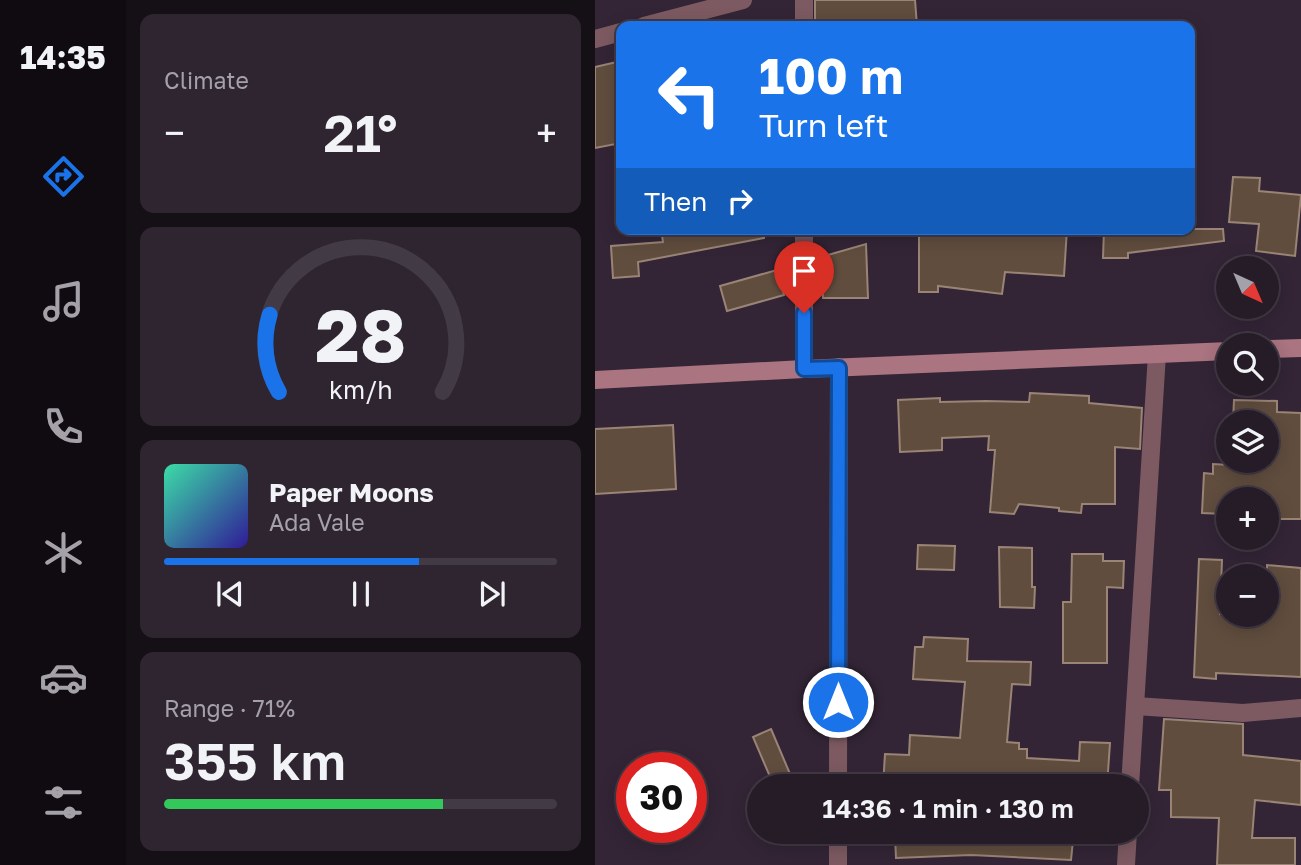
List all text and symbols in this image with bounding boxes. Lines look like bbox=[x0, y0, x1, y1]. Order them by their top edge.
text: 14:35 bbox=[20, 38, 106, 76]
text: 100 m bbox=[759, 46, 903, 105]
icon: left bbox=[644, 49, 735, 140]
text: Climate bbox=[164, 66, 249, 94]
text: 21° bbox=[324, 101, 397, 163]
text: Turn left bbox=[759, 106, 888, 144]
text: − bbox=[164, 110, 185, 155]
text: + bbox=[536, 110, 557, 155]
icon: directions bbox=[39, 152, 88, 201]
icon: right bbox=[721, 182, 759, 220]
text: Then bbox=[644, 186, 707, 217]
pin bbox=[774, 241, 834, 313]
icon: arrive bbox=[785, 252, 823, 290]
north arrow bbox=[1216, 256, 1279, 318]
map controls bbox=[1216, 256, 1279, 627]
icon: music bbox=[39, 277, 88, 326]
text: 28 bbox=[315, 292, 406, 379]
button: search bbox=[1216, 333, 1279, 396]
text: km/h bbox=[329, 374, 392, 405]
icon: phone bbox=[39, 402, 88, 451]
button: layers bbox=[1216, 410, 1279, 473]
text: Paper Moons bbox=[269, 477, 434, 508]
button: + bbox=[1216, 487, 1279, 550]
text: Ada Vale bbox=[269, 508, 365, 536]
icon: climate bbox=[39, 528, 88, 577]
button: − bbox=[1216, 564, 1279, 627]
icon: previous bbox=[211, 575, 249, 613]
icon: pause bbox=[342, 575, 380, 613]
icon: next bbox=[473, 575, 511, 613]
icon: car bbox=[39, 653, 88, 702]
position arrow bbox=[801, 665, 875, 739]
text: Range · 71% bbox=[164, 694, 295, 722]
text: 355 km bbox=[164, 729, 346, 791]
speed limit sign: 30 bbox=[616, 752, 707, 843]
icon: filters bbox=[39, 778, 88, 827]
text: 14:36 · 1 min · 130 m bbox=[822, 793, 1074, 824]

